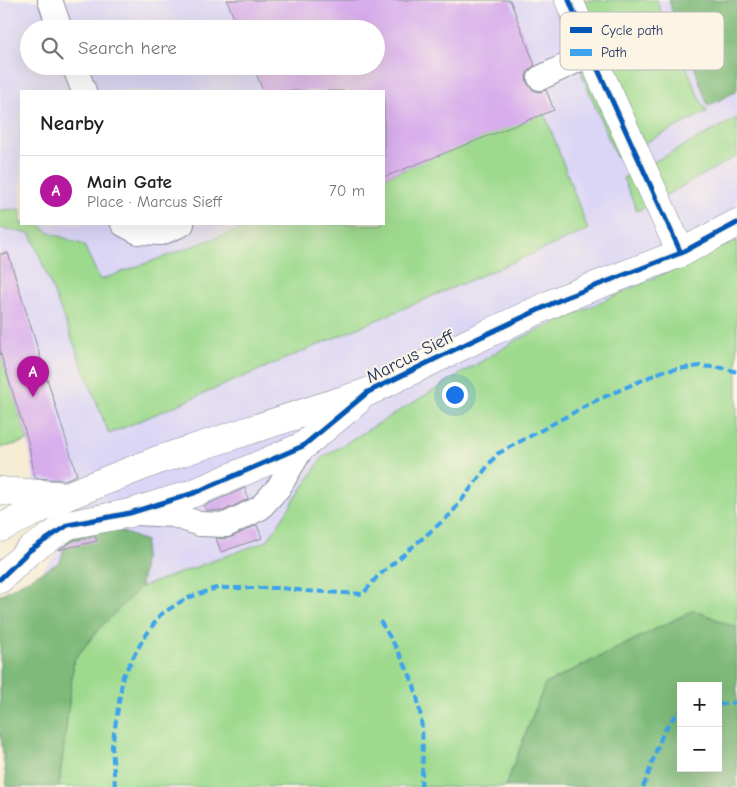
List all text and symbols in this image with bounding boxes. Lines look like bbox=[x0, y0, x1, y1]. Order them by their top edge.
legend bbox=[560, 12, 724, 70]
search box bbox=[20, 20, 385, 75]
text: Cycle path bbox=[601, 22, 663, 39]
icon: search bbox=[38, 34, 66, 62]
text: Search here bbox=[78, 37, 177, 59]
text: Path bbox=[601, 44, 627, 61]
text: Nearby bbox=[40, 111, 104, 135]
text: Main Gate bbox=[87, 171, 172, 193]
text: A bbox=[52, 182, 60, 200]
text: 70 m bbox=[329, 182, 365, 200]
text: Place · Marcus Sieff bbox=[87, 193, 222, 211]
street label: Marcus Sieff bbox=[363, 326, 458, 388]
pin: A bbox=[17, 356, 49, 397]
your location bbox=[442, 382, 468, 408]
map controls bbox=[677, 682, 722, 772]
button: + bbox=[677, 682, 722, 727]
button: − bbox=[677, 727, 722, 772]

